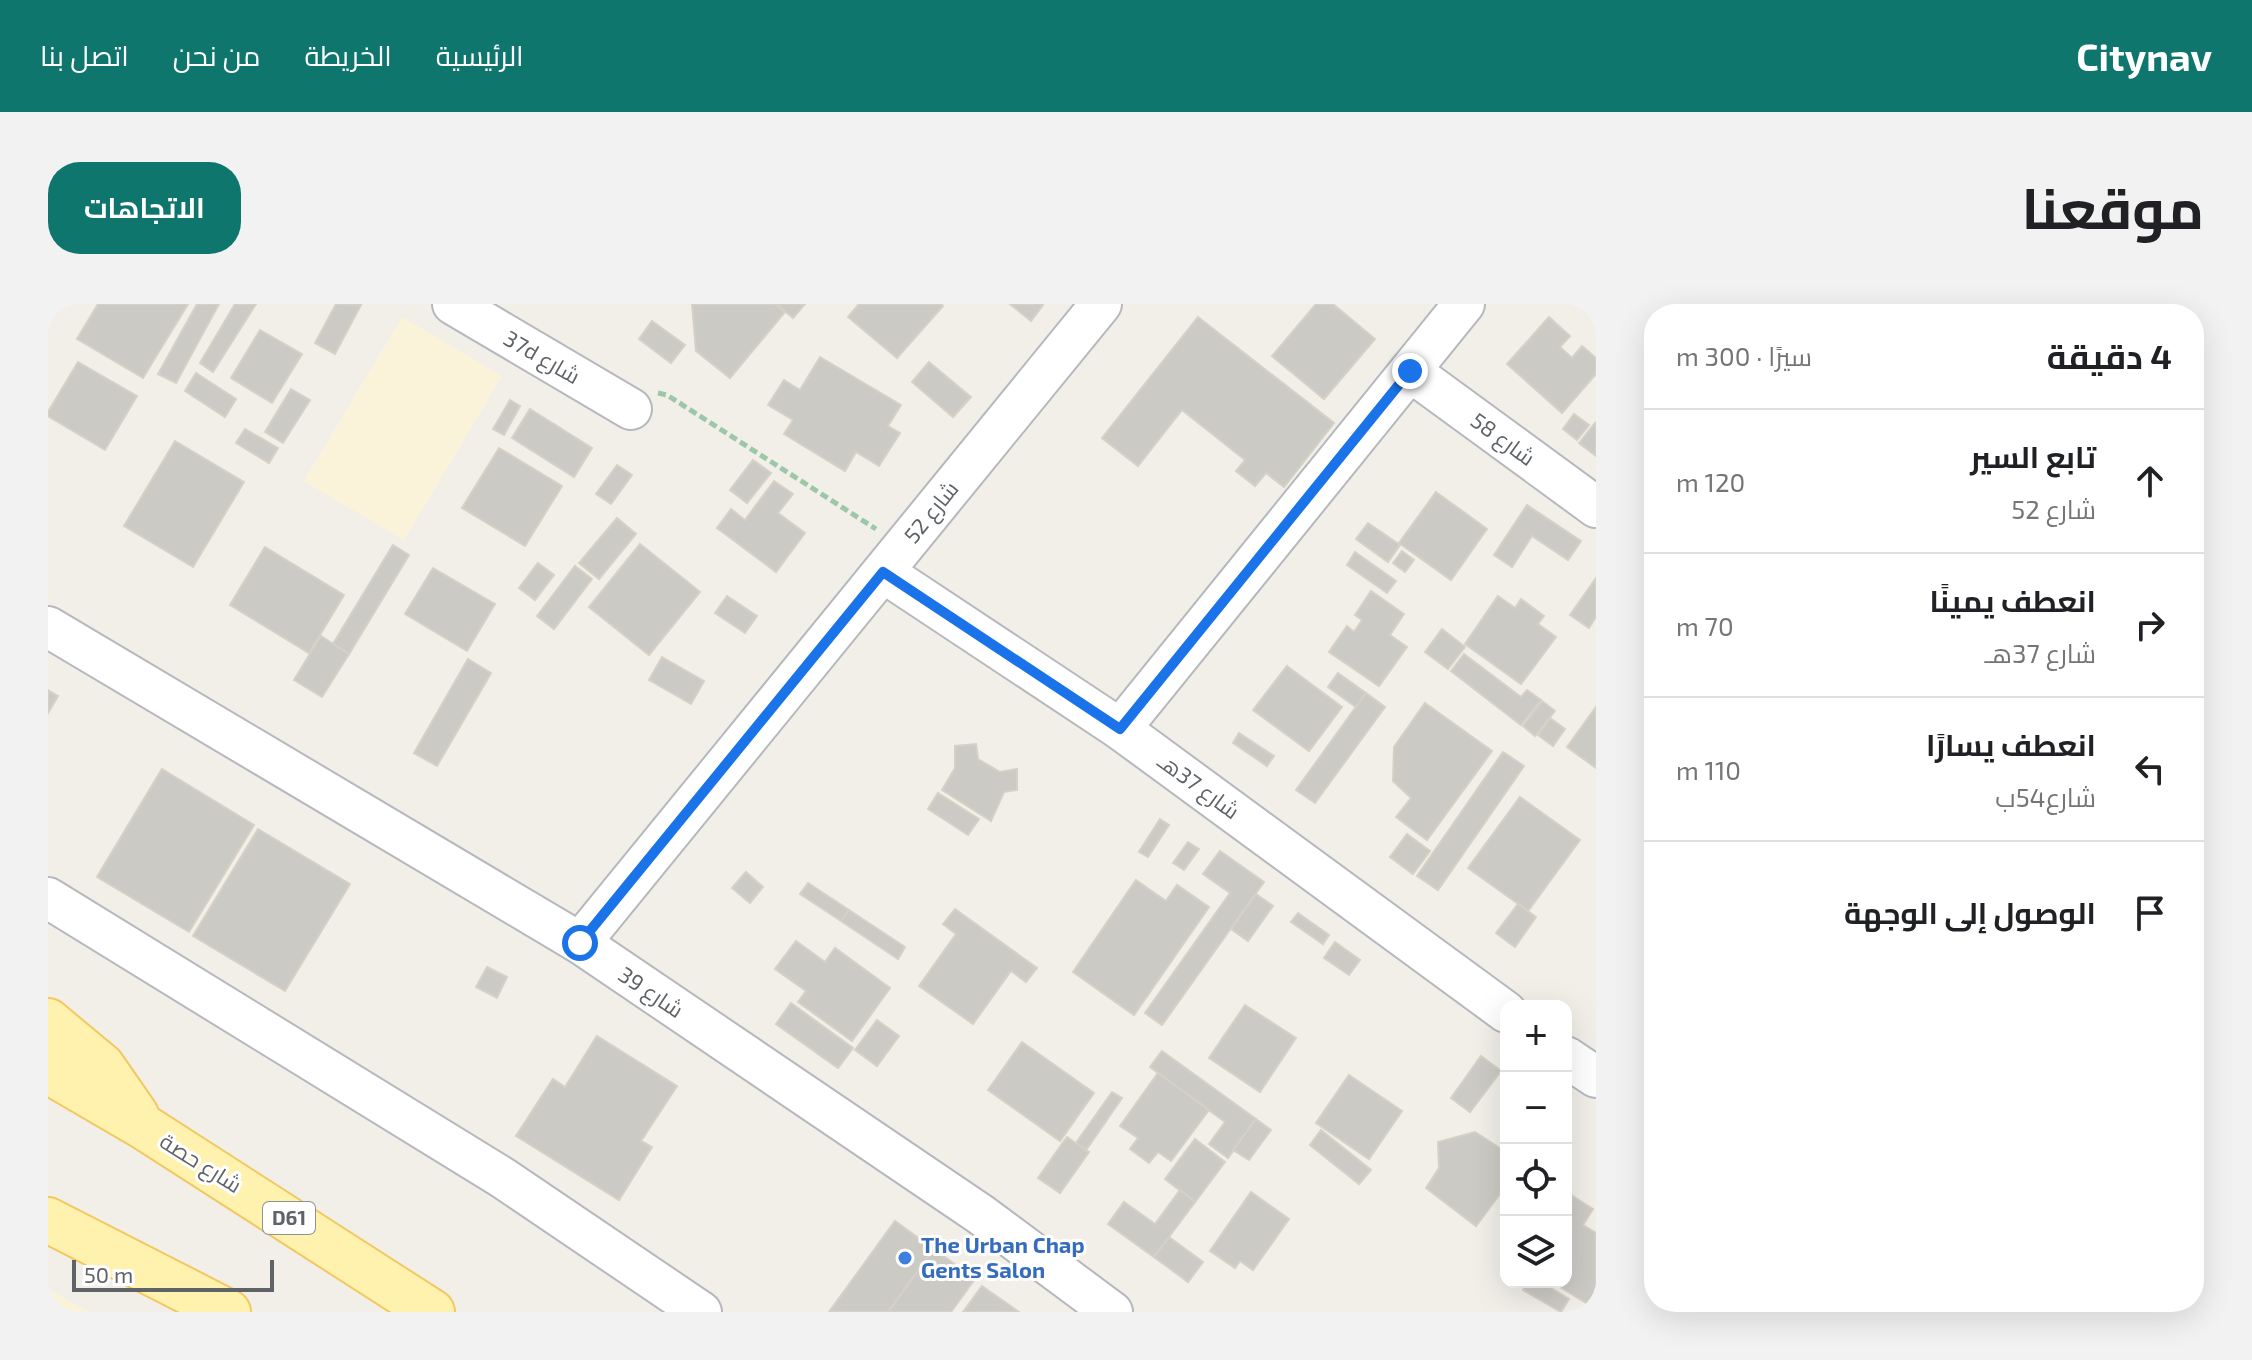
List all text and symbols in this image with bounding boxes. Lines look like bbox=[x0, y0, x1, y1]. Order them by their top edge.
text: Citynav bbox=[2076, 33, 2212, 79]
text: اتصل بنا bbox=[40, 38, 129, 72]
text: من نحن bbox=[173, 38, 260, 72]
text: الخريطة bbox=[304, 38, 392, 72]
text: الرئيسية bbox=[436, 38, 524, 72]
button: الاتجاهات bbox=[48, 162, 241, 254]
text: موقعنا bbox=[2021, 173, 2204, 240]
street label: 37d شارع bbox=[498, 324, 585, 391]
text: 4 دقيقة bbox=[2047, 335, 2172, 376]
text: سيرًا · 300 m bbox=[1676, 340, 1812, 371]
route end bbox=[1392, 353, 1428, 389]
street label: شارع 58 bbox=[1465, 406, 1541, 472]
text: تابع السير bbox=[1970, 438, 2096, 474]
icon: ahead bbox=[2128, 459, 2172, 503]
text: 120 m bbox=[1676, 466, 1745, 497]
street label: شارع 52 bbox=[898, 475, 965, 549]
text: شارع 52 bbox=[2011, 493, 2096, 524]
text: انعطف يمينًا bbox=[1930, 582, 2096, 618]
icon: right bbox=[2128, 603, 2172, 647]
text: 70 m bbox=[1676, 610, 1734, 641]
text: شارع 37هـ bbox=[1985, 637, 2096, 668]
text: انعطف يسارًا bbox=[1926, 726, 2096, 762]
street label: شارع 37هـ bbox=[1151, 746, 1245, 826]
icon: left bbox=[2128, 747, 2172, 791]
text: 110 m bbox=[1676, 754, 1741, 785]
text: شارع54ب bbox=[1995, 781, 2096, 812]
icon: arrive bbox=[2128, 891, 2172, 935]
text: الوصول إلى الوجهة bbox=[1844, 894, 2096, 930]
route start bbox=[562, 925, 598, 961]
street label: شارع 39 bbox=[613, 960, 689, 1025]
map controls bbox=[1500, 1000, 1572, 1288]
button: + bbox=[1500, 1000, 1572, 1072]
button: − bbox=[1500, 1072, 1572, 1144]
street label: شارع حصة bbox=[154, 1127, 247, 1200]
button: locate bbox=[1500, 1144, 1572, 1216]
road number: D61 bbox=[263, 1202, 315, 1234]
button: layers bbox=[1500, 1216, 1572, 1288]
place label: The Urban Chap Gents Salon bbox=[921, 1231, 1085, 1282]
marker: The Urban Chap Gents Salon bbox=[896, 1249, 914, 1267]
scale bar bbox=[72, 1256, 274, 1292]
text: 50 m bbox=[84, 1261, 133, 1287]

